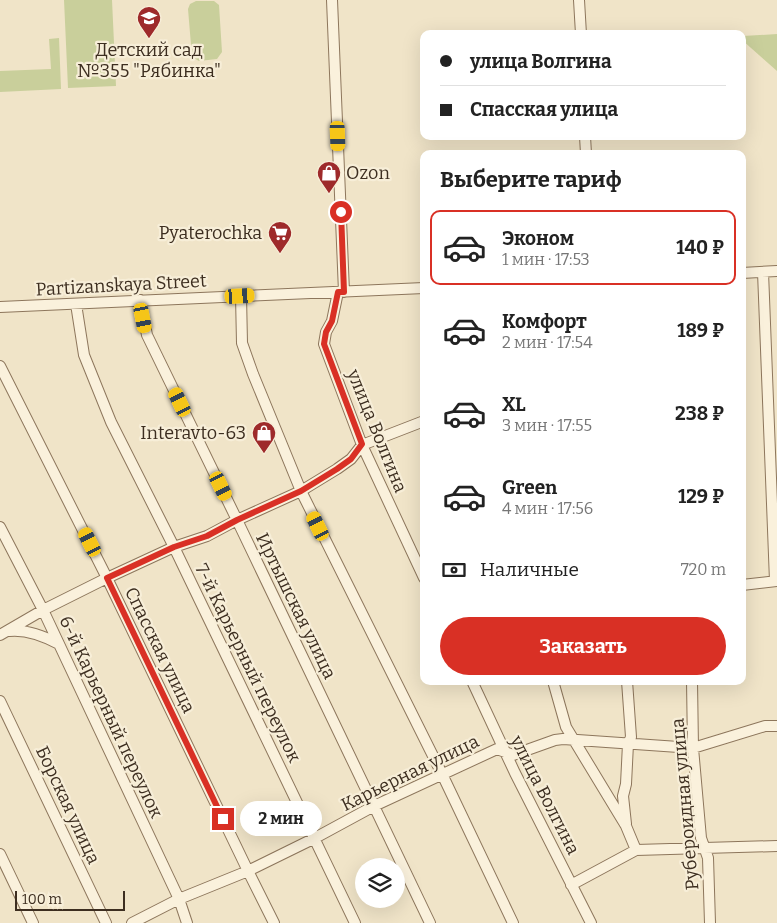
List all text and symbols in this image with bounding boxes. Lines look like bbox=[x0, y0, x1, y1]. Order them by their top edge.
school or university icon: Детский сад №355 "Рябинка" bbox=[136, 5, 162, 39]
place label: Детский сад №355 "Рябинка" bbox=[77, 39, 221, 82]
text: улица Волгина bbox=[470, 50, 612, 73]
text: Спасская улица bbox=[470, 98, 618, 121]
car bbox=[329, 121, 346, 151]
shop icon: Ozon bbox=[316, 160, 342, 194]
place label: Ozon bbox=[346, 162, 390, 184]
text: Выберите тариф bbox=[440, 166, 621, 193]
route start bbox=[330, 201, 352, 223]
supermarket icon: Pyaterochka bbox=[267, 220, 293, 254]
place label: Pyaterochka bbox=[159, 222, 262, 244]
icon: car bbox=[442, 225, 487, 270]
text: Эконом bbox=[502, 227, 574, 250]
text: 140 ₽ bbox=[676, 236, 724, 259]
text: 1 мин · 17:53 bbox=[502, 250, 590, 269]
street label: Partizanskaya Street bbox=[35, 270, 207, 300]
car bbox=[224, 288, 255, 304]
car bbox=[132, 302, 153, 334]
icon: car bbox=[442, 308, 487, 353]
text: Комфорт bbox=[502, 310, 587, 333]
text: 189 ₽ bbox=[677, 319, 724, 342]
text: 2 мин · 17:54 bbox=[502, 333, 593, 352]
street label: улица Волгина bbox=[342, 365, 412, 496]
car bbox=[166, 385, 193, 419]
icon: car bbox=[442, 391, 487, 436]
text: XL bbox=[502, 393, 526, 416]
text: 238 ₽ bbox=[675, 402, 724, 425]
text: 3 мин · 17:55 bbox=[502, 416, 592, 435]
shop icon: Interavto-63 bbox=[251, 420, 277, 454]
place label: Interavto-63 bbox=[140, 422, 246, 444]
car bbox=[207, 469, 234, 503]
icon: car bbox=[442, 474, 487, 519]
text: Green bbox=[502, 476, 557, 499]
text: 129 ₽ bbox=[678, 485, 724, 508]
text: 4 мин · 17:56 bbox=[502, 499, 593, 518]
car bbox=[304, 509, 331, 543]
car bbox=[76, 525, 103, 559]
street label: Иртышская улица bbox=[251, 529, 341, 683]
icon: cash bbox=[440, 556, 468, 584]
text: Наличные bbox=[480, 558, 579, 581]
street label: 7-й Карьерный переулок bbox=[190, 560, 306, 766]
text: 720 m bbox=[681, 560, 726, 579]
street label: Спасская улица bbox=[120, 584, 200, 717]
street label: 6-й Карьерный переулок bbox=[54, 612, 168, 822]
button: Заказать bbox=[440, 617, 726, 675]
street label: Рубероидная улица bbox=[667, 717, 703, 891]
street label: Карьерная улица bbox=[338, 730, 483, 816]
street label: улица Волгина bbox=[505, 731, 585, 858]
street label: Борская улица bbox=[31, 743, 105, 868]
callout: 2 мин bbox=[240, 802, 323, 836]
route end bbox=[212, 808, 234, 830]
text: 2 мин bbox=[258, 809, 304, 828]
map controls bbox=[355, 858, 405, 908]
button: layers bbox=[355, 858, 405, 908]
scale bar bbox=[15, 888, 125, 911]
text: 100 m bbox=[22, 891, 62, 908]

